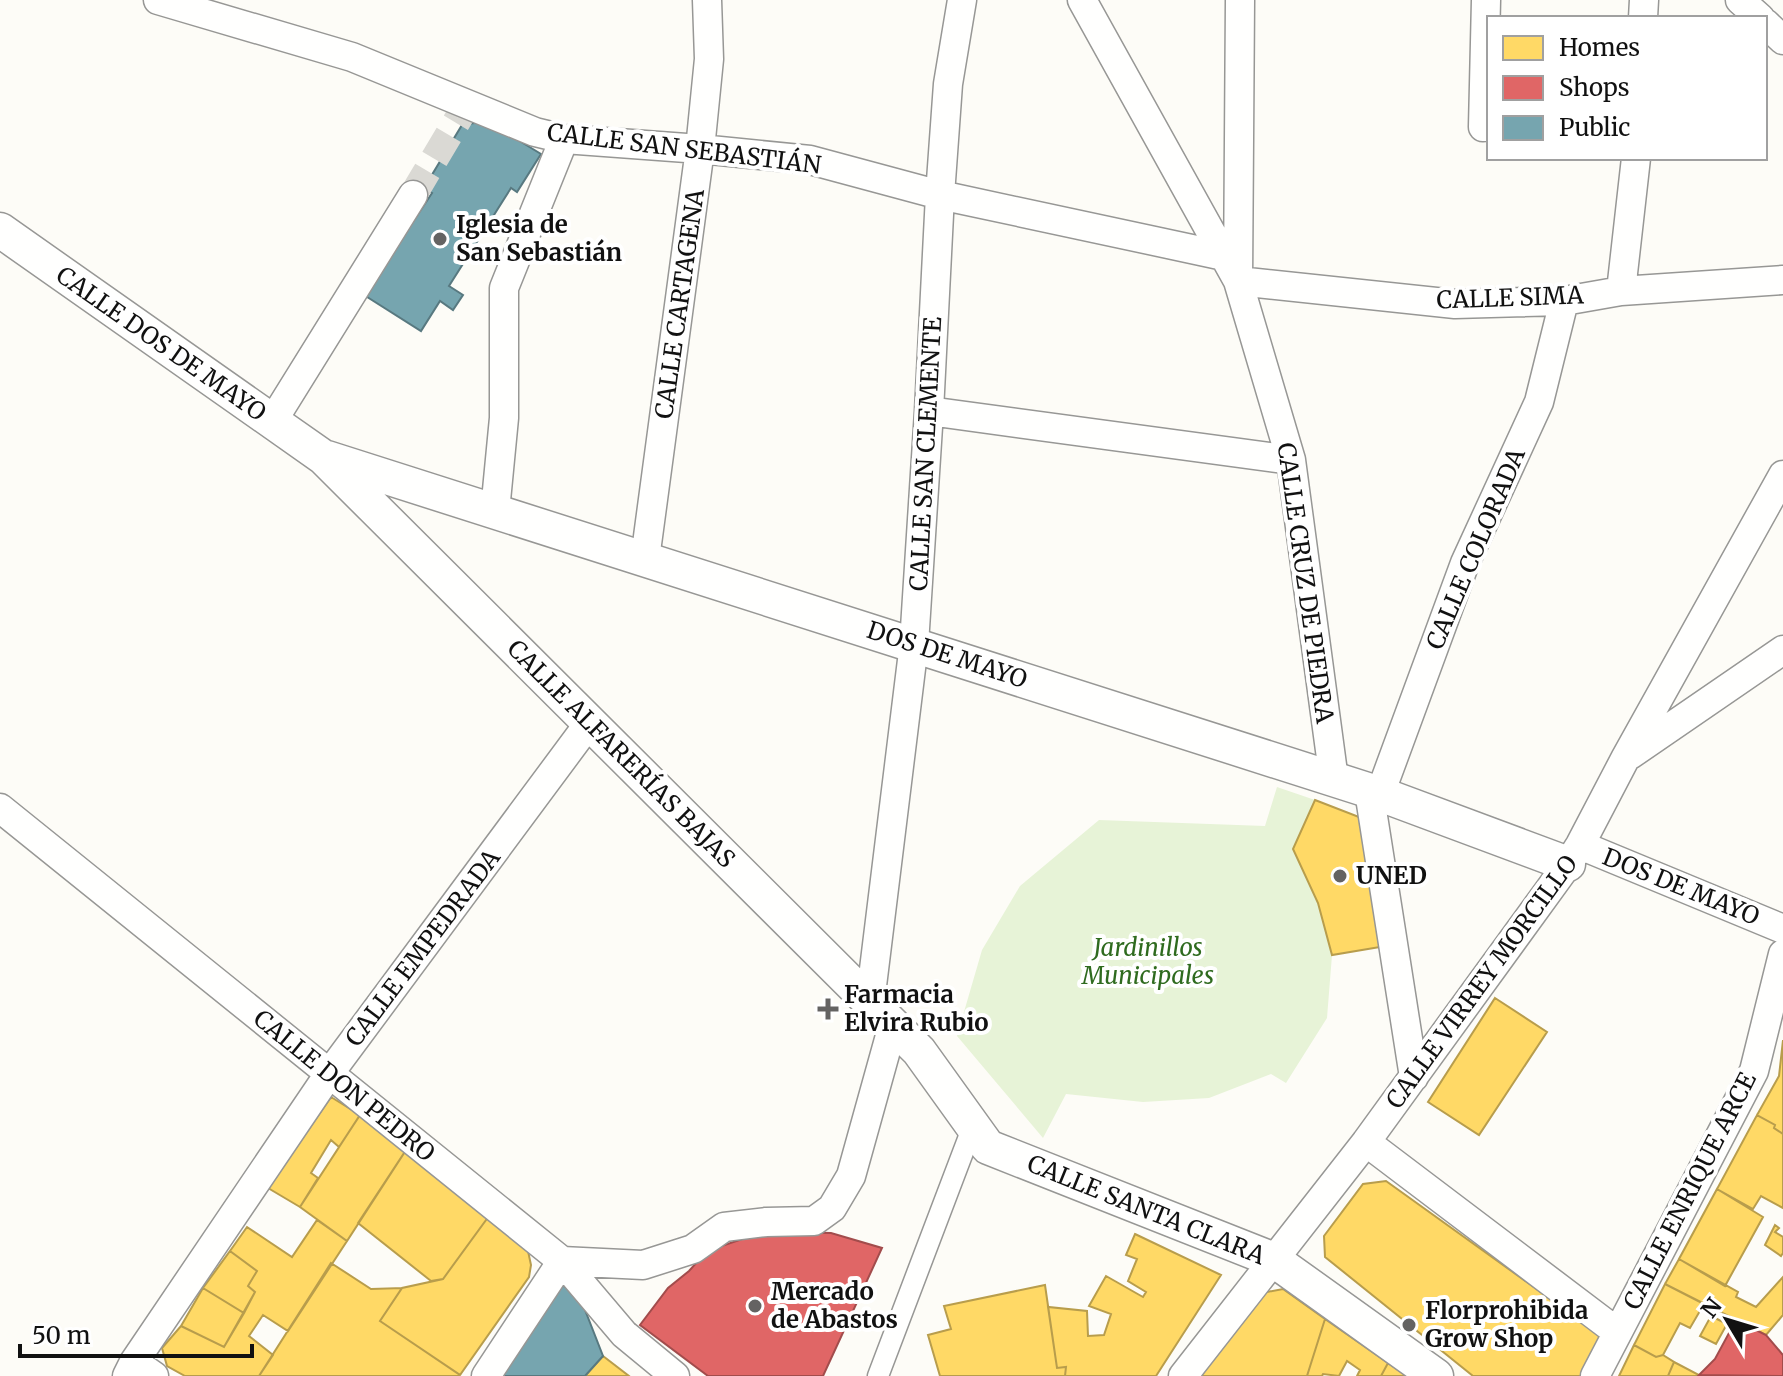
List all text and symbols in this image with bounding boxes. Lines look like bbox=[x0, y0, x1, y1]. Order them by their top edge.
legend bbox=[1487, 16, 1767, 160]
text: Homes bbox=[1559, 32, 1640, 63]
text: Shops bbox=[1559, 72, 1630, 103]
text: Public bbox=[1559, 112, 1630, 143]
street label: CALLE SAN SEBASTIÁN bbox=[545, 116, 823, 181]
street label: CALLE CARTAGENA bbox=[648, 186, 711, 421]
place label: Iglesia de San Sebastián bbox=[456, 209, 622, 268]
marker: Iglesia de San Sebastián bbox=[431, 230, 449, 248]
street label: CALLE DOS DE MAYO bbox=[50, 259, 272, 428]
street label: CALLE SIMA bbox=[1436, 279, 1585, 316]
street label: CALLE SAN CLEMENTE bbox=[903, 315, 948, 592]
street label: CALLE CRUZ DE PIEDRA bbox=[1270, 441, 1341, 726]
street label: CALLE COLORADA bbox=[1419, 443, 1532, 654]
street label: DOS DE MAYO bbox=[863, 614, 1031, 695]
street label: CALLE ALFARERÍAS BAJAS bbox=[501, 632, 743, 874]
street label: DOS DE MAYO bbox=[1598, 841, 1764, 932]
street label: CALLE EMPEDRADA bbox=[338, 842, 508, 1052]
street label: CALLE VIRREY MORCILLO bbox=[1379, 849, 1584, 1115]
place label: UNED bbox=[1356, 860, 1427, 891]
marker: UNED bbox=[1331, 867, 1349, 885]
park label: Jardinillos Municipales bbox=[1081, 932, 1214, 991]
place label: Farmacia Elvira Rubio bbox=[844, 979, 989, 1038]
marker: Farmacia Elvira Rubio bbox=[819, 1000, 837, 1018]
street label: CALLE DON PEDRO bbox=[247, 1003, 441, 1168]
street label: CALLE ENRIQUE ARCE bbox=[1618, 1068, 1762, 1314]
street label: CALLE SANTA CLARA bbox=[1023, 1148, 1271, 1272]
place label: Mercado de Abastos bbox=[771, 1276, 898, 1335]
north arrow bbox=[1687, 1280, 1767, 1360]
place label: Florprohibida Grow Shop bbox=[1425, 1295, 1588, 1354]
marker: Mercado de Abastos bbox=[746, 1297, 764, 1315]
scale bar bbox=[20, 1308, 252, 1358]
marker: Florprohibida Grow Shop bbox=[1400, 1316, 1418, 1334]
text: 50 m bbox=[32, 1320, 91, 1351]

